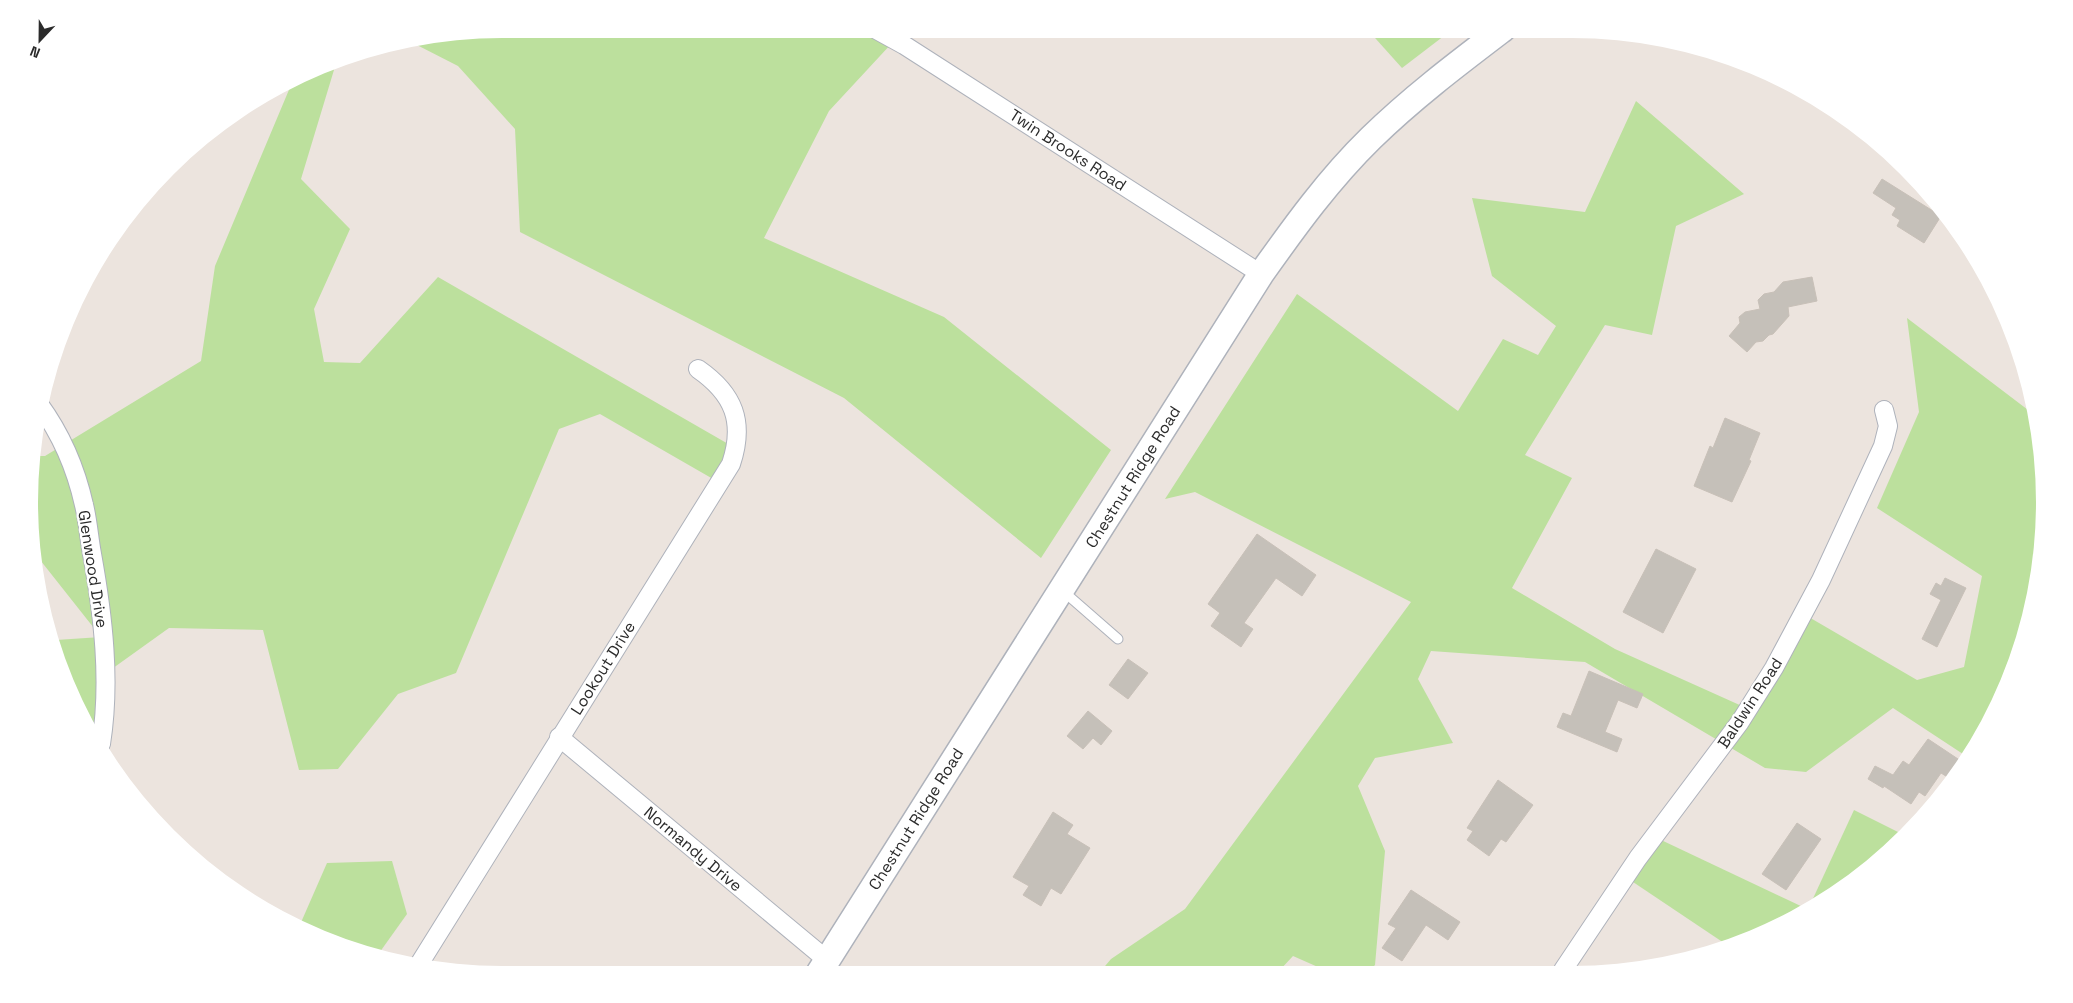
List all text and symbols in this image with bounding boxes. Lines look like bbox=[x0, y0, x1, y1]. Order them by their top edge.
north arrow bbox=[15, 15, 65, 65]
text: N bbox=[27, 42, 43, 62]
street label: Twin Brooks Road bbox=[1006, 104, 1130, 196]
street label: Chestnut Ridge Road bbox=[1081, 402, 1185, 552]
street label: Glenwood Drive bbox=[73, 509, 113, 629]
street label: Lookout Drive bbox=[566, 617, 640, 719]
street label: Baldwin Road bbox=[1713, 654, 1787, 752]
street label: Chestnut Ridge Road bbox=[864, 744, 968, 894]
street label: Normandy Drive bbox=[640, 802, 746, 896]

